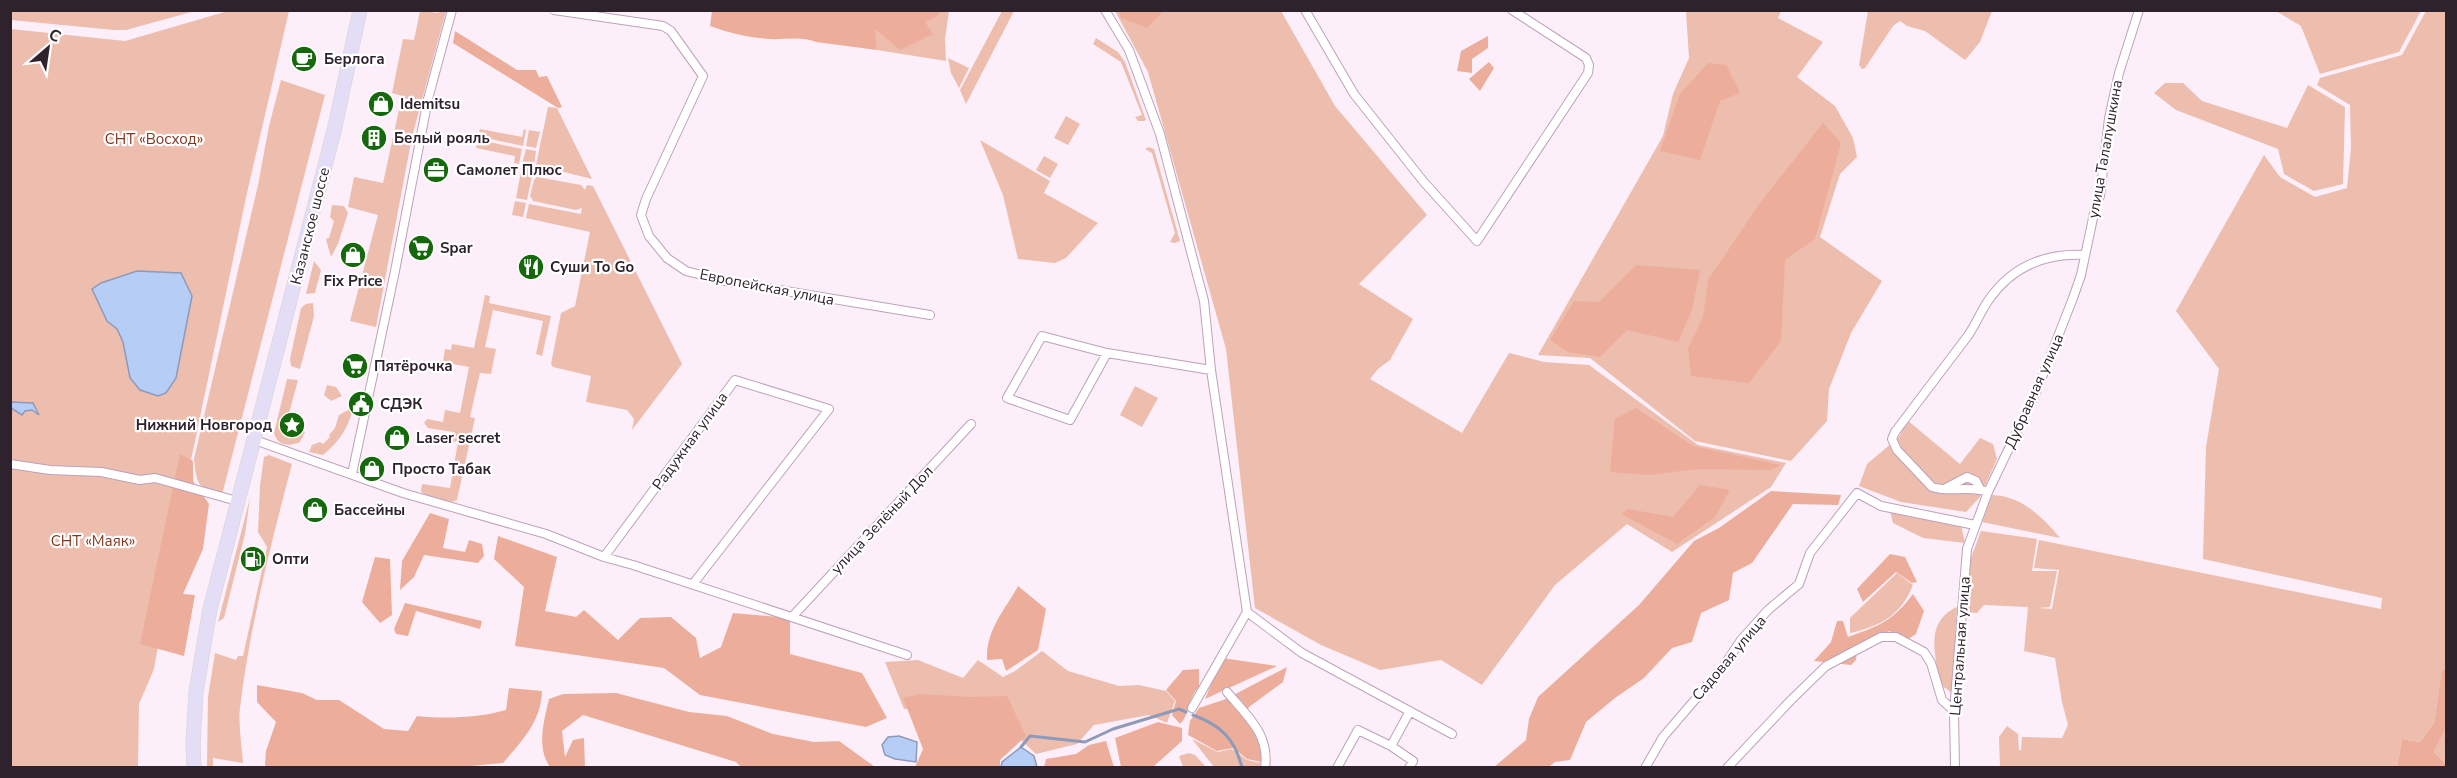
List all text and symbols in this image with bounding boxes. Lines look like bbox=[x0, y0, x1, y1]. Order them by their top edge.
north arrow bbox=[18, 18, 78, 78]
text: С bbox=[45, 23, 65, 48]
cafe icon: Берлога bbox=[289, 44, 319, 74]
place label: Берлога bbox=[324, 49, 385, 69]
street label: улица Талалушкина bbox=[2083, 78, 2127, 220]
shop icon: Idemitsu bbox=[366, 89, 396, 119]
place label: Idemitsu bbox=[400, 94, 460, 114]
building icon: Белый рояль bbox=[359, 123, 389, 153]
place label: Белый рояль bbox=[394, 128, 490, 148]
park label: СНТ «Восход» bbox=[105, 129, 203, 149]
office icon: Самолет Плюс bbox=[421, 155, 451, 185]
place label: Самолет Плюс bbox=[456, 160, 562, 180]
street label: Казанское шоссе bbox=[286, 165, 334, 287]
supermarket icon: Spar bbox=[406, 233, 436, 263]
place label: Spar bbox=[440, 238, 473, 258]
shop icon: Fix Price bbox=[338, 240, 368, 270]
restaurant icon: Суши To Go bbox=[516, 252, 546, 282]
place label: Суши To Go bbox=[550, 257, 634, 277]
street label: Европейская улица bbox=[698, 264, 836, 310]
place label: Fix Price bbox=[324, 271, 382, 291]
street label: Дубравная улица bbox=[2000, 330, 2068, 452]
supermarket icon: Пятёрочка bbox=[340, 351, 370, 381]
place label: Пятёрочка bbox=[374, 356, 453, 376]
street label: Радужная улица bbox=[648, 388, 732, 494]
public building icon: СДЭК bbox=[346, 389, 376, 419]
place label: СДЭК bbox=[380, 394, 423, 414]
place icon: Нижний Новгород bbox=[277, 410, 307, 440]
place label: Нижний Новгород bbox=[136, 415, 272, 435]
shop icon: Laser secret bbox=[382, 423, 412, 453]
place label: Laser secret bbox=[416, 428, 500, 448]
shop icon: Просто Табак bbox=[357, 454, 387, 484]
place label: Просто Табак bbox=[392, 459, 492, 479]
street label: улица Зелёный Дол bbox=[827, 462, 937, 578]
shop icon: Бассейны bbox=[300, 495, 330, 525]
place label: Бассейны bbox=[334, 500, 405, 520]
park label: СНТ «Маяк» bbox=[51, 531, 135, 551]
fuel station icon: Опти bbox=[238, 544, 268, 574]
place label: Опти bbox=[272, 549, 309, 569]
street label: Центральная улица bbox=[1945, 576, 1975, 716]
street label: Садовая улица bbox=[1687, 611, 1771, 705]

